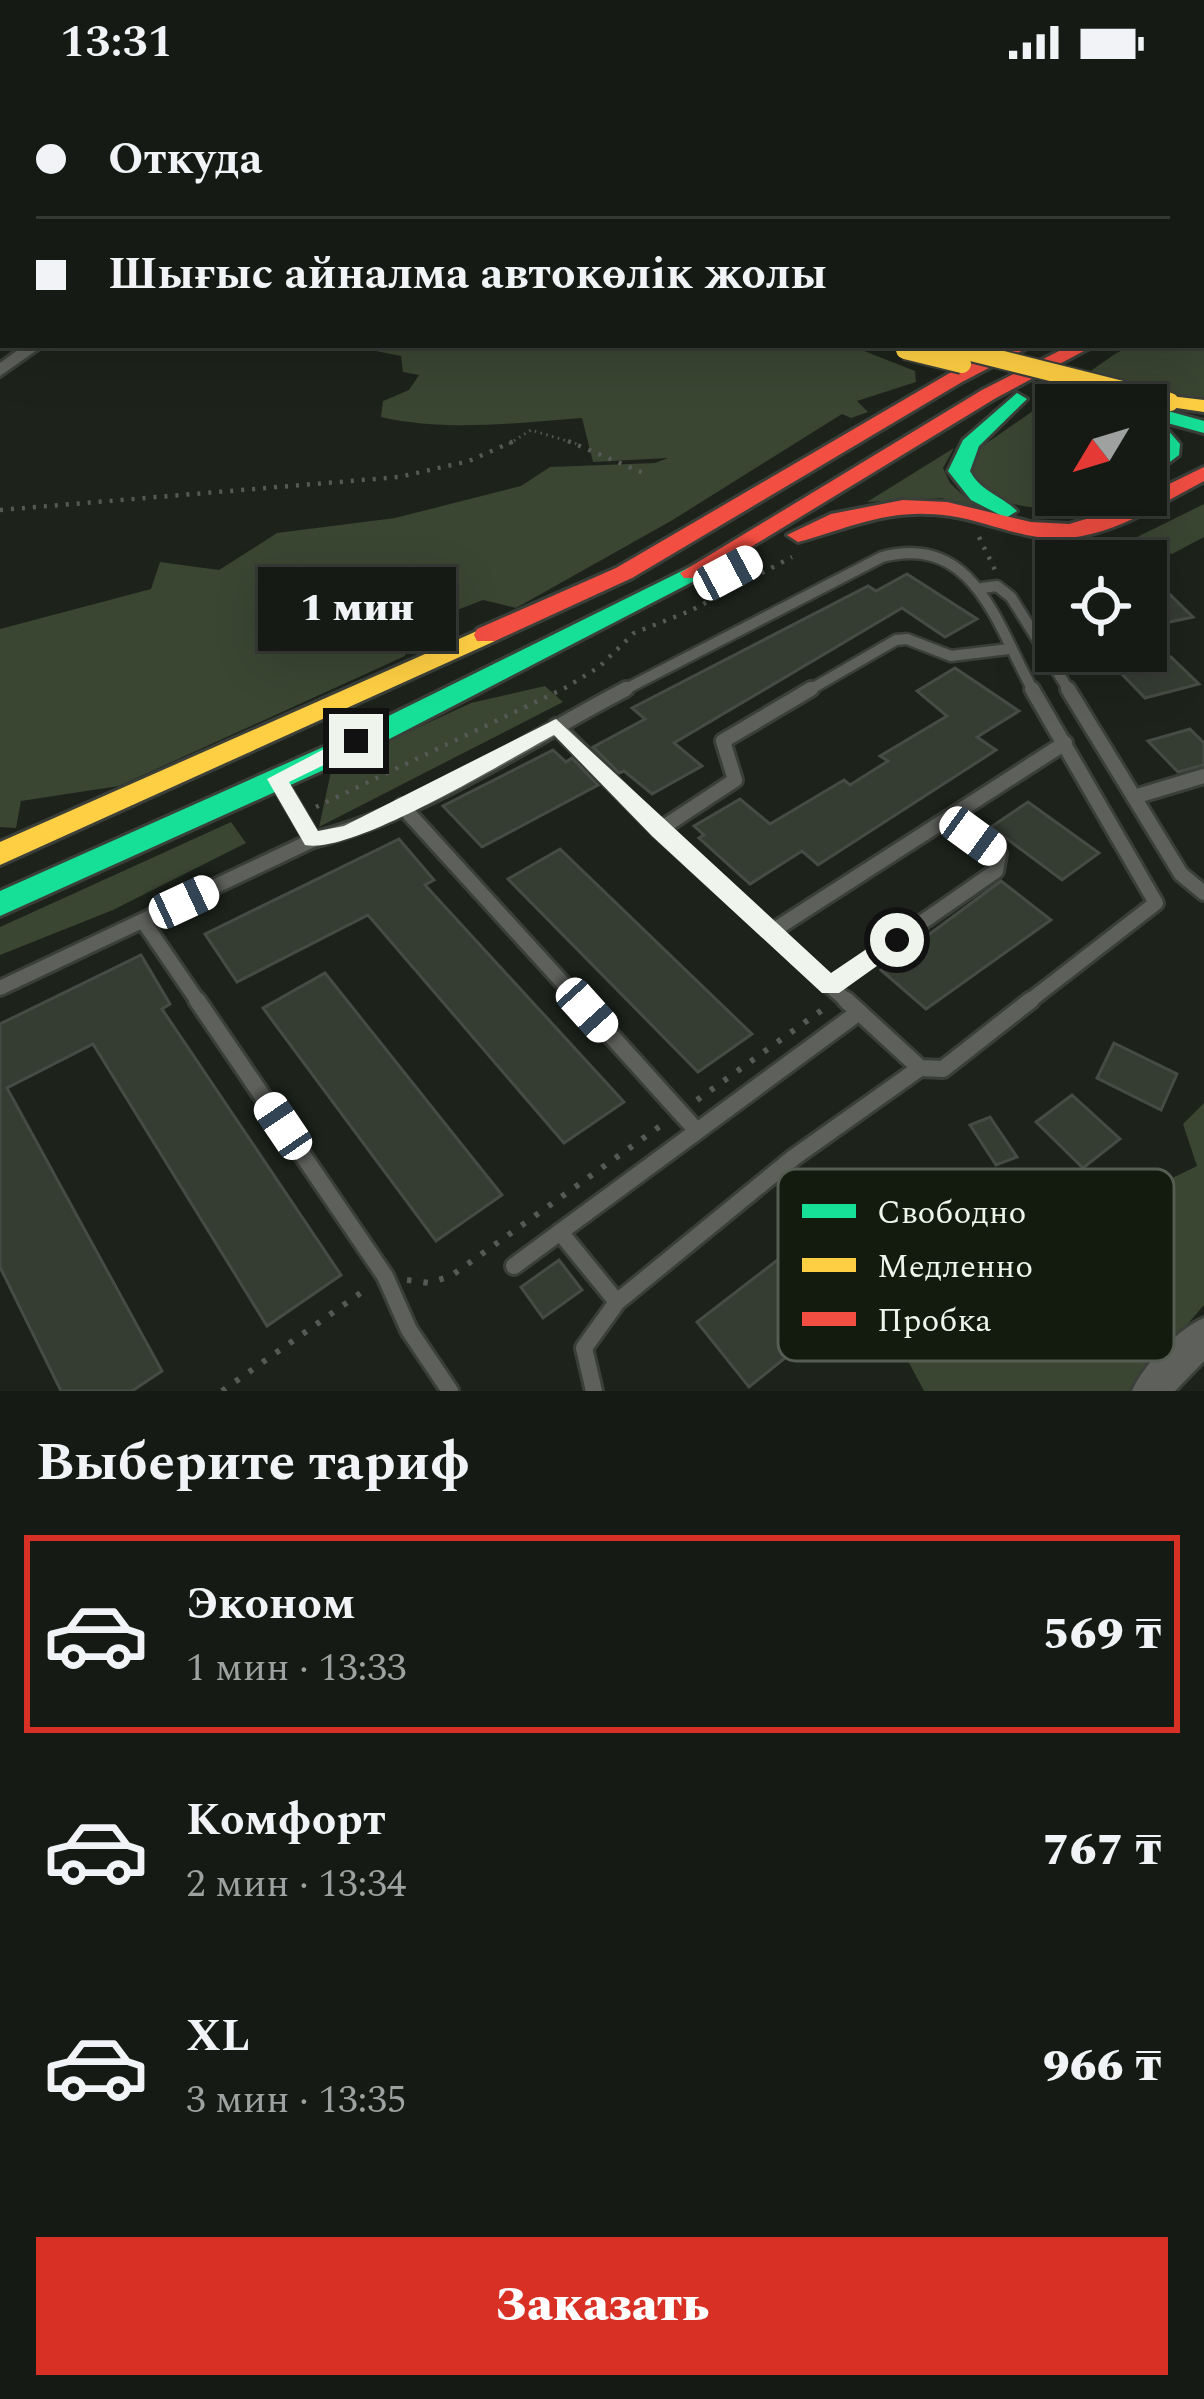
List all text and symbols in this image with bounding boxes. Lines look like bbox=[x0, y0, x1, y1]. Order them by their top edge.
text: 13:31 bbox=[60, 8, 173, 77]
text: Откуда bbox=[108, 125, 263, 194]
text: Шығыс айналма автокөлік жолы bbox=[108, 240, 827, 309]
north arrow bbox=[1035, 384, 1167, 516]
map controls bbox=[1035, 384, 1167, 672]
car bbox=[688, 540, 768, 606]
button: locate bbox=[1035, 540, 1167, 672]
callout: 1 мин bbox=[257, 567, 455, 651]
text: 1 мин bbox=[300, 579, 414, 638]
route end bbox=[329, 714, 383, 768]
car bbox=[933, 800, 1013, 872]
car bbox=[144, 870, 224, 934]
route start bbox=[870, 913, 924, 967]
car bbox=[550, 971, 624, 1049]
car bbox=[248, 1086, 318, 1166]
legend bbox=[778, 1169, 1174, 1361]
text: Свободно bbox=[877, 1188, 1026, 1238]
text: Медленно bbox=[877, 1242, 1033, 1292]
text: Пробка bbox=[877, 1296, 991, 1346]
text: Выберите тариф bbox=[36, 1422, 470, 1504]
text: Эконом bbox=[186, 1570, 355, 1639]
icon: car bbox=[42, 1580, 150, 1688]
text: 569 ₸ bbox=[1043, 1600, 1162, 1669]
text: 1 мин · 13:33 bbox=[186, 1639, 406, 1698]
text: Комфорт bbox=[186, 1786, 386, 1855]
icon: car bbox=[42, 1796, 150, 1904]
text: 767 ₸ bbox=[1043, 1816, 1162, 1885]
text: 2 мин · 13:34 bbox=[186, 1855, 406, 1914]
text: XL bbox=[186, 2002, 250, 2071]
icon: car bbox=[42, 2012, 150, 2120]
text: 966 ₸ bbox=[1043, 2032, 1162, 2101]
text: 3 мин · 13:35 bbox=[186, 2071, 406, 2130]
button: Заказать bbox=[36, 2237, 1168, 2375]

